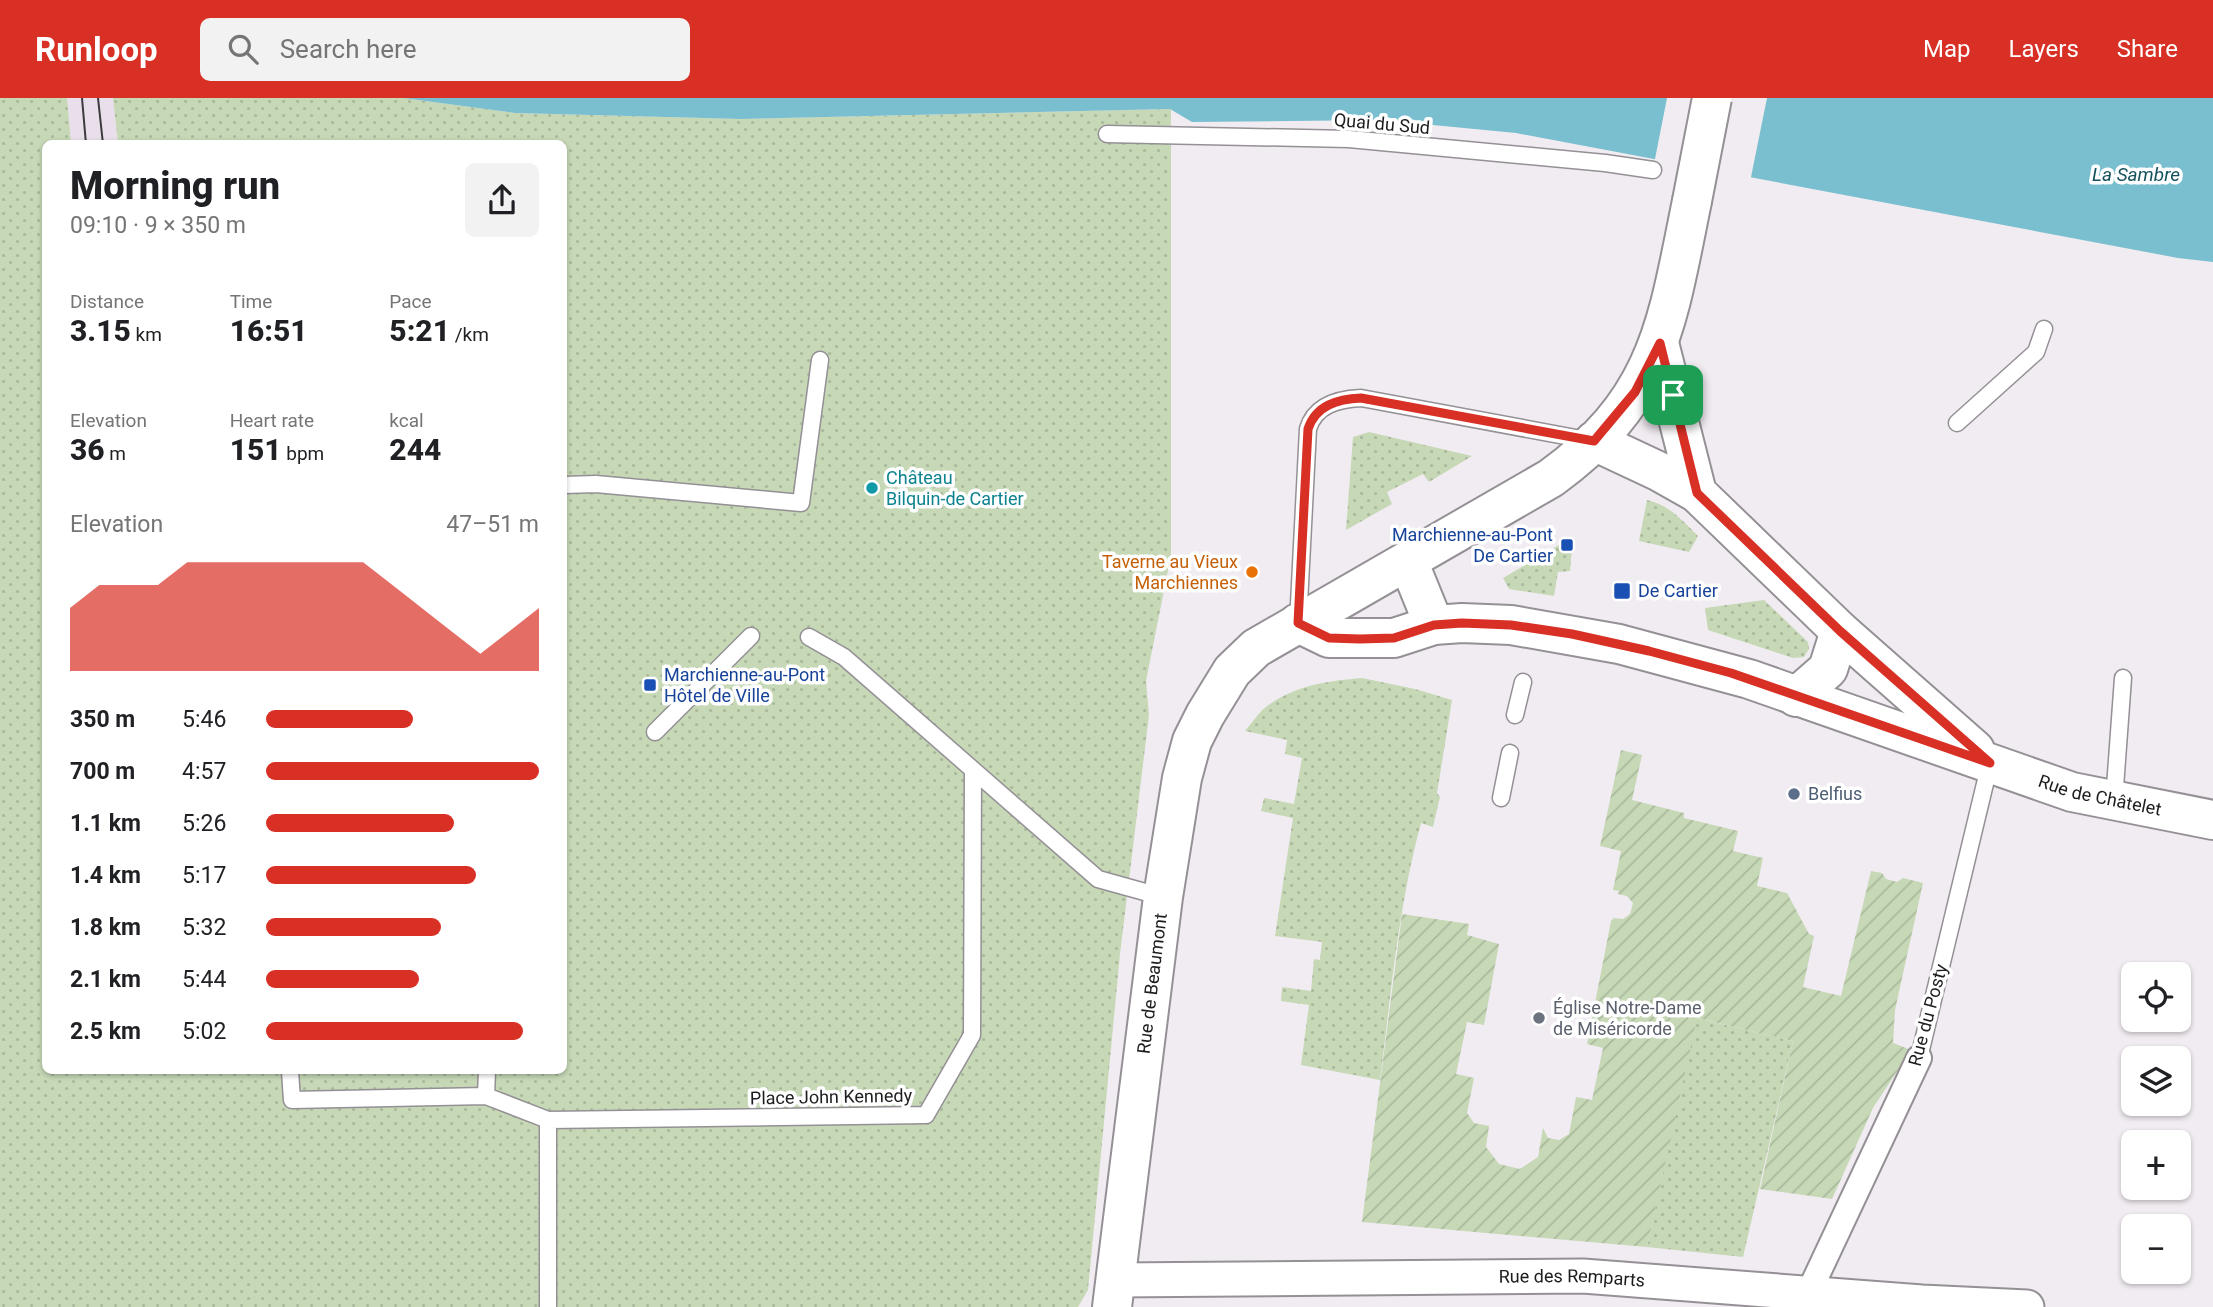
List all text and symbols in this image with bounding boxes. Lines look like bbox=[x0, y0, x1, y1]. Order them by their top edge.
search box bbox=[200, 18, 690, 81]
text: Runloop bbox=[35, 30, 158, 69]
icon: search bbox=[224, 30, 262, 68]
text: Search here bbox=[280, 34, 416, 64]
text: Map bbox=[1923, 35, 1971, 63]
text: Layers bbox=[2009, 35, 2079, 63]
text: Share bbox=[2117, 35, 2178, 63]
street label: Quai du Sud bbox=[1333, 109, 1431, 138]
button: share bbox=[465, 163, 539, 237]
water label: La Sambre bbox=[2092, 163, 2180, 186]
text: Morning run bbox=[70, 164, 280, 208]
text: 09:10 · 9 × 350 m bbox=[70, 212, 246, 239]
text: Distance bbox=[70, 290, 144, 313]
text: Time bbox=[230, 290, 272, 313]
text: Pace bbox=[389, 290, 432, 313]
text: 3.15 bbox=[70, 313, 131, 348]
text: 16:51 bbox=[230, 313, 308, 348]
text: 5:21 bbox=[389, 313, 450, 348]
text: km bbox=[131, 323, 162, 346]
text: /km bbox=[450, 323, 489, 346]
pin bbox=[1643, 365, 1703, 425]
icon: arrive bbox=[1654, 376, 1692, 414]
text: Elevation bbox=[70, 409, 147, 432]
text: Heart rate bbox=[230, 409, 314, 432]
text: kcal bbox=[389, 409, 424, 432]
text: 36 bbox=[70, 432, 105, 467]
text: 151 bbox=[230, 432, 282, 467]
text: 244 bbox=[389, 432, 441, 467]
text: m bbox=[105, 442, 126, 465]
text: bpm bbox=[282, 442, 324, 465]
place label: Château Bilquin-de Cartier bbox=[886, 467, 1024, 509]
marker: Château Bilquin-de Cartier bbox=[864, 480, 880, 496]
text: Elevation bbox=[70, 511, 163, 538]
text: 47–51 m bbox=[446, 511, 539, 538]
place label: Marchienne-au-Pont De Cartier bbox=[1392, 524, 1553, 566]
marker: Marchienne-au-Pont De Cartier bbox=[1559, 537, 1575, 553]
place label: Taverne au Vieux Marchiennes bbox=[1102, 551, 1238, 593]
marker: Taverne au Vieux Marchiennes bbox=[1244, 564, 1260, 580]
place label: De Cartier bbox=[1638, 580, 1718, 601]
marker: De Cartier bbox=[1612, 581, 1632, 601]
place label: Marchienne-au-Pont Hôtel de Ville bbox=[664, 664, 825, 706]
marker: Marchienne-au-Pont Hôtel de Ville bbox=[642, 677, 658, 693]
text: 350 m bbox=[70, 706, 135, 733]
text: 5:46 bbox=[182, 706, 226, 733]
text: 700 m bbox=[70, 758, 135, 785]
text: 4:57 bbox=[182, 758, 226, 785]
street label: Rue de Châtelet bbox=[2036, 770, 2163, 820]
place label: Belfius bbox=[1808, 783, 1862, 804]
marker: Belfius bbox=[1786, 786, 1802, 802]
text: 1.1 km bbox=[70, 810, 141, 837]
text: 5:26 bbox=[182, 810, 226, 837]
text: 1.4 km bbox=[70, 862, 141, 889]
text: 5:17 bbox=[182, 862, 226, 889]
street label: Rue de Beaumont bbox=[1133, 912, 1171, 1055]
text: 1.8 km bbox=[70, 914, 141, 941]
text: 5:32 bbox=[182, 914, 226, 941]
street label: Rue du Posty bbox=[1904, 961, 1951, 1068]
map controls bbox=[2121, 962, 2191, 1284]
button: locate bbox=[2121, 962, 2191, 1032]
text: 2.1 km bbox=[70, 966, 141, 993]
text: 5:44 bbox=[182, 966, 226, 993]
place label: Église Notre-Dame de Miséricorde bbox=[1553, 997, 1702, 1039]
marker: Église Notre-Dame de Miséricorde bbox=[1531, 1010, 1547, 1026]
text: 2.5 km bbox=[70, 1018, 141, 1045]
text: 5:02 bbox=[182, 1018, 226, 1045]
button: layers bbox=[2121, 1046, 2191, 1116]
street label: Place John Kennedy bbox=[750, 1085, 913, 1108]
button: + bbox=[2121, 1130, 2191, 1200]
button: − bbox=[2121, 1214, 2191, 1284]
street label: Rue des Remparts bbox=[1499, 1265, 1646, 1291]

